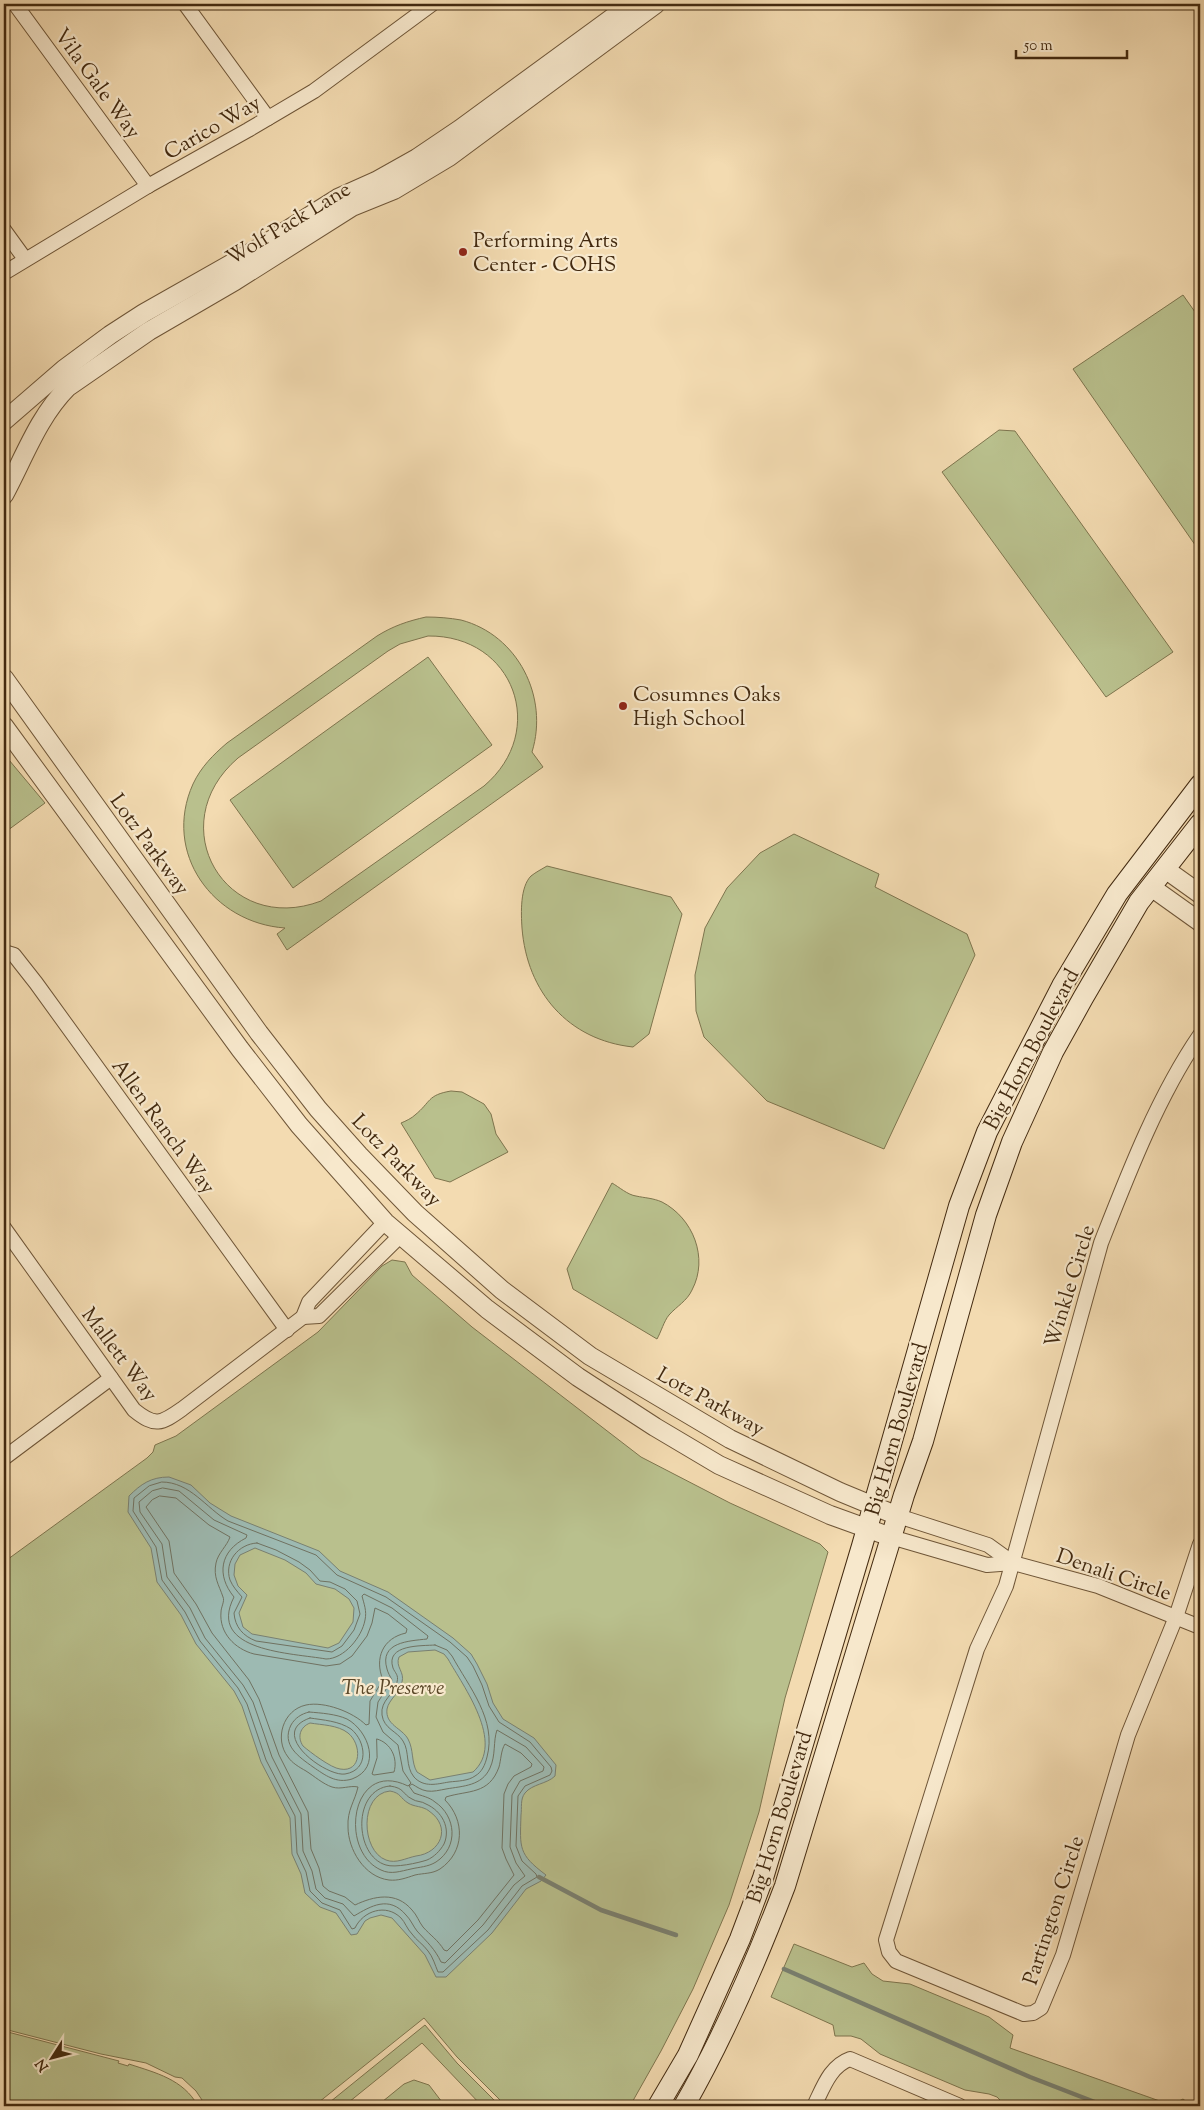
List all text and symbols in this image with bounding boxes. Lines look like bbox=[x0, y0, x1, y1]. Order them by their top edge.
street label: Vila Gale Way bbox=[46, 23, 147, 146]
scale bar bbox=[1016, 28, 1128, 60]
text: 50 m bbox=[1023, 36, 1053, 57]
street label: Carico Way bbox=[159, 89, 267, 169]
street label: Wolf Pack Lane bbox=[221, 176, 357, 274]
place label: Performing Arts Center - COHS bbox=[473, 227, 618, 281]
marker: Performing Arts Center - COHS bbox=[457, 246, 469, 258]
place label: Cosumnes Oaks High School bbox=[633, 681, 781, 735]
marker: Cosumnes Oaks High School bbox=[617, 700, 629, 712]
street label: Lotz Parkway bbox=[101, 788, 196, 903]
street label: Big Horn Boulevard bbox=[978, 964, 1088, 1136]
street label: Allen Ranch Way bbox=[103, 1054, 222, 1201]
street label: Lotz Parkway bbox=[343, 1108, 448, 1215]
street label: Winkle Circle bbox=[1038, 1221, 1104, 1352]
street label: Mallett Way bbox=[73, 1302, 164, 1409]
street label: Big Horn Boulevard bbox=[859, 1339, 937, 1520]
street label: Lotz Parkway bbox=[651, 1361, 770, 1445]
street label: Denali Circle bbox=[1052, 1542, 1175, 1610]
park label: The Preserve bbox=[342, 1674, 444, 1704]
street label: Big Horn Boulevard bbox=[740, 1728, 821, 1907]
street label: Partington Circle bbox=[1017, 1832, 1093, 1989]
north arrow bbox=[28, 2032, 78, 2082]
text: N bbox=[32, 2054, 54, 2075]

